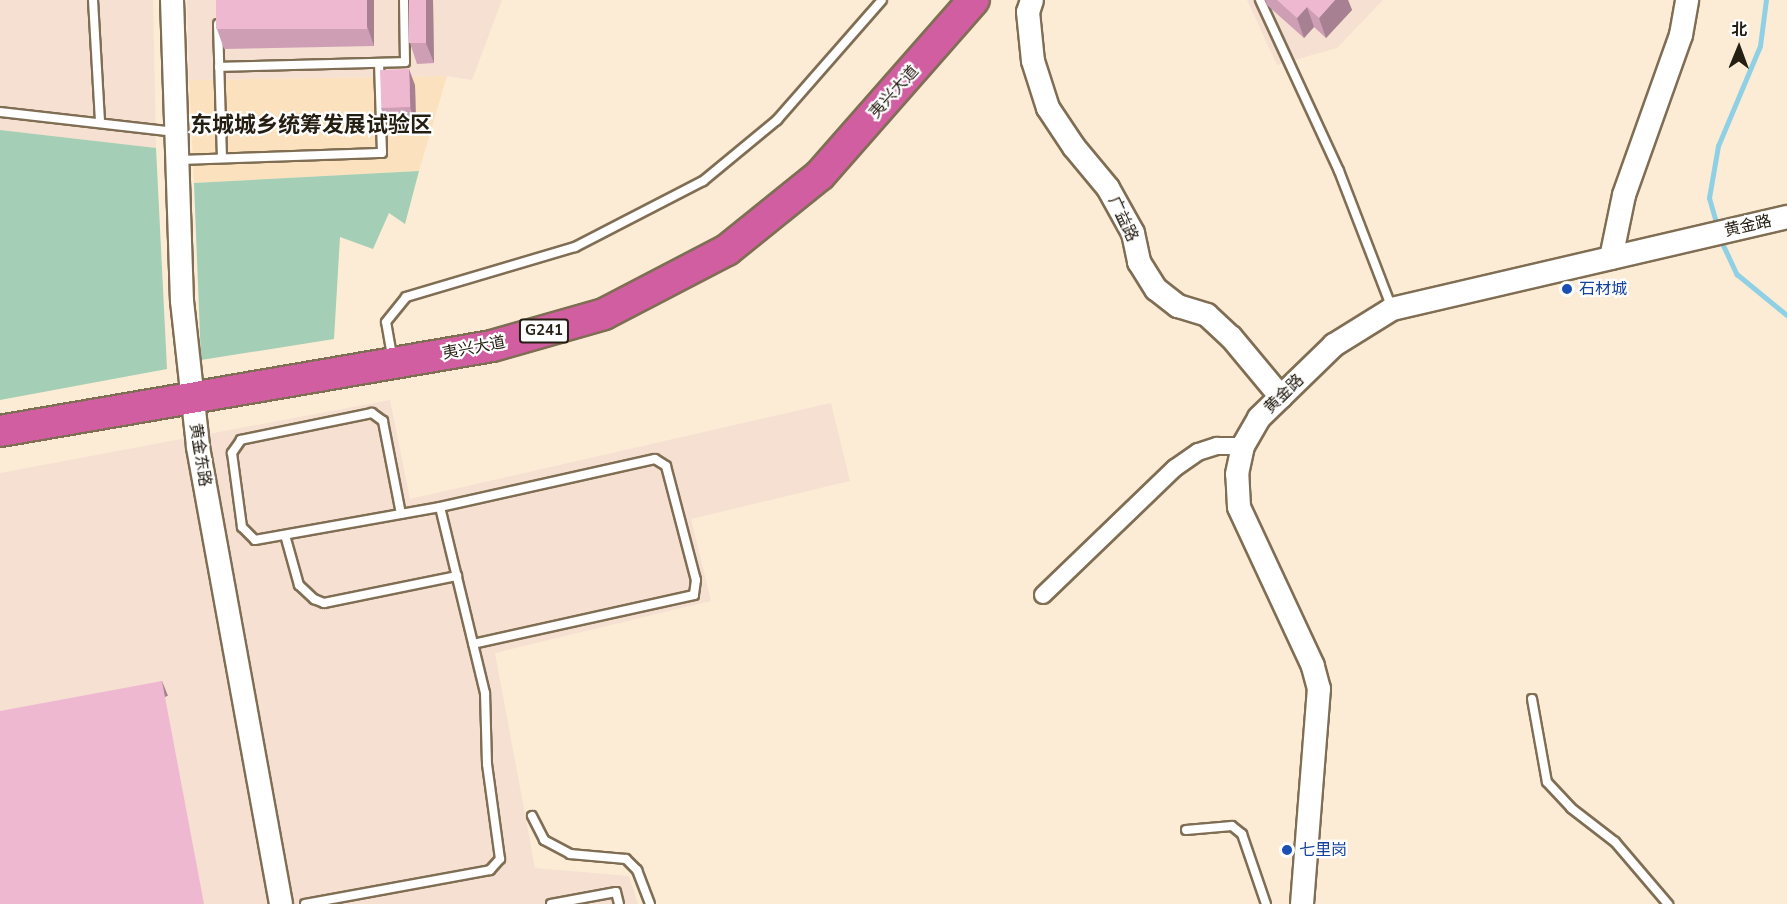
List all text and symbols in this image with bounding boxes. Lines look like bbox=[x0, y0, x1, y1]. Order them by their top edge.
north arrow bbox=[1709, 18, 1769, 78]
text: 北 bbox=[1731, 19, 1748, 41]
street label: 夷兴大道 bbox=[865, 62, 923, 122]
district label: 东城城乡统筹发展试验区 bbox=[190, 113, 432, 139]
street label: 广益路 bbox=[1104, 193, 1142, 245]
street label: 黄金路 bbox=[1722, 211, 1774, 241]
place label: 石材城 bbox=[1579, 279, 1627, 299]
marker: 石材城 bbox=[1560, 282, 1574, 296]
road number: G241 bbox=[518, 319, 570, 343]
street label: 夷兴大道 bbox=[441, 332, 507, 364]
street label: 黄金路 bbox=[1260, 370, 1308, 418]
street label: 黄金东路 bbox=[186, 422, 214, 488]
place label: 七里岗 bbox=[1299, 840, 1347, 860]
marker: 七里岗 bbox=[1280, 843, 1294, 857]

